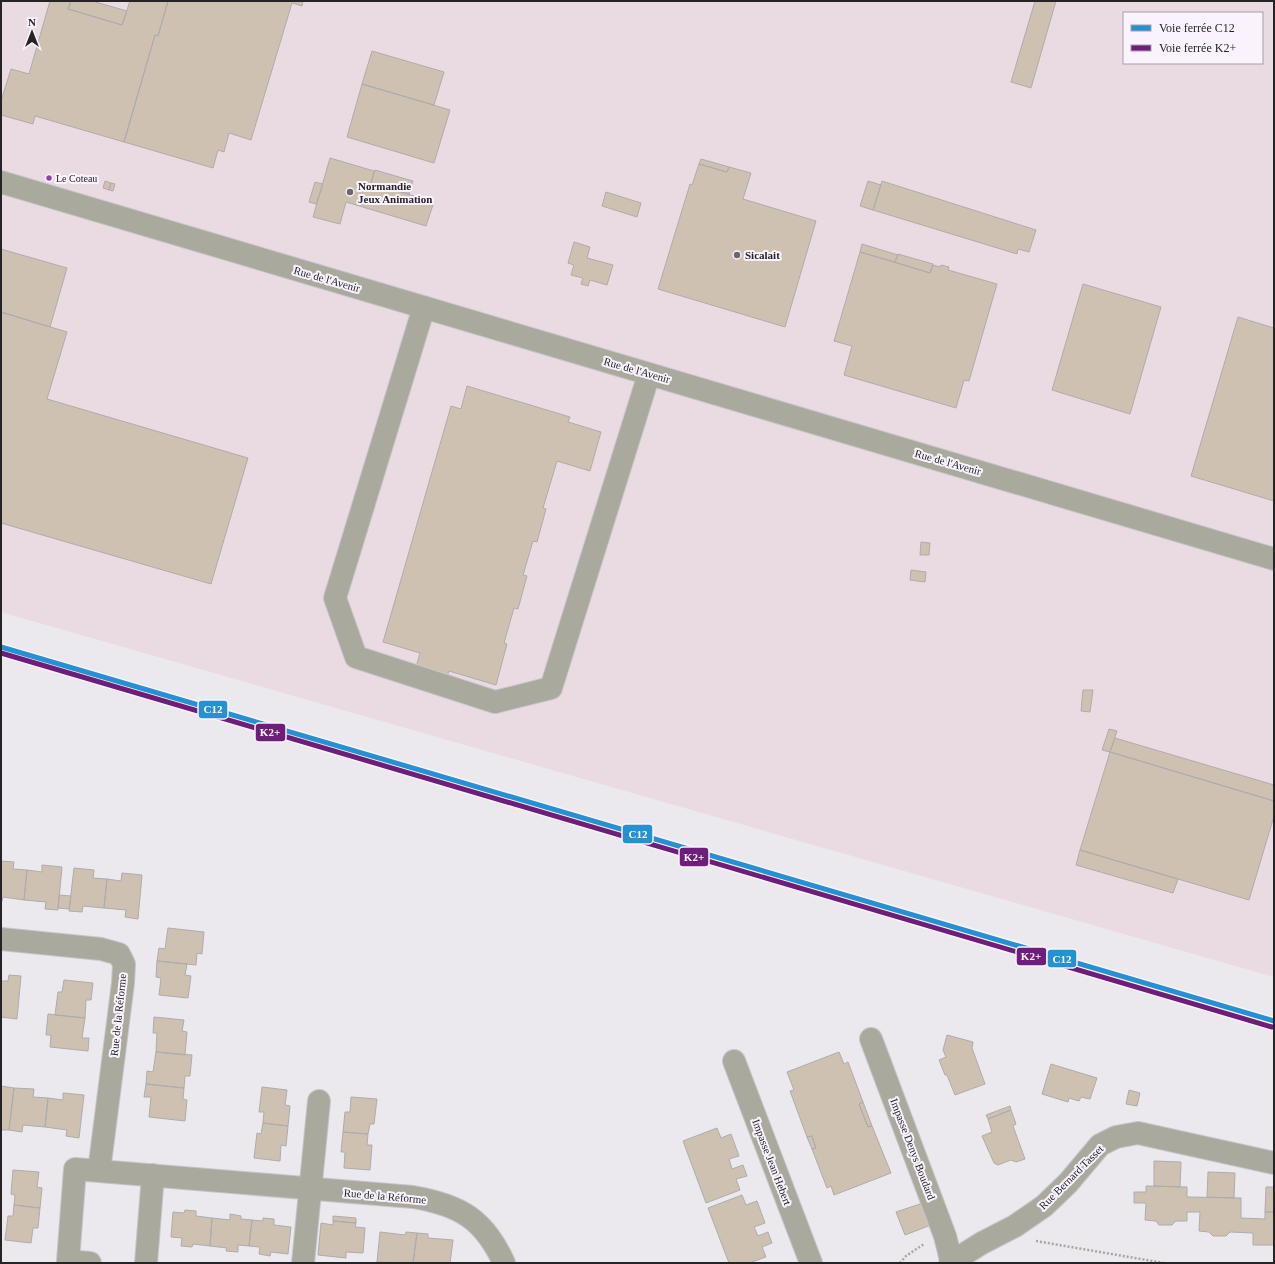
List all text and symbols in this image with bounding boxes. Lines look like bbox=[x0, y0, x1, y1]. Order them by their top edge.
north arrow bbox=[12, 12, 52, 52]
legend bbox=[1123, 12, 1263, 64]
text: N bbox=[28, 16, 36, 28]
text: Voie ferrée C12 bbox=[1159, 21, 1235, 35]
text: Voie ferrée K2+ bbox=[1159, 41, 1236, 55]
marker: Le Coteau bbox=[44, 173, 54, 183]
place label: Le Coteau bbox=[56, 173, 97, 184]
place label: Normandie Jeux Animation bbox=[358, 180, 432, 205]
marker: Normandie Jeux Animation bbox=[345, 187, 355, 197]
place label: Sicalait bbox=[745, 249, 780, 261]
marker: Sicalait bbox=[732, 250, 742, 260]
street label: Rue de l'Avenir bbox=[292, 264, 362, 294]
street label: Rue de l'Avenir bbox=[602, 355, 672, 385]
street label: Rue de l'Avenir bbox=[913, 447, 983, 477]
line badge: C12 bbox=[198, 700, 228, 719]
text: C12 bbox=[204, 703, 223, 715]
line badge: K2+ bbox=[255, 723, 286, 742]
text: K2+ bbox=[260, 726, 280, 738]
line badge: C12 bbox=[622, 824, 653, 844]
text: C12 bbox=[629, 828, 648, 840]
line badge: K2+ bbox=[679, 847, 709, 867]
text: K2+ bbox=[684, 851, 704, 863]
line badge: K2+ bbox=[1016, 947, 1047, 966]
line badge: C12 bbox=[1047, 949, 1077, 968]
text: K2+ bbox=[1021, 950, 1041, 962]
text: C12 bbox=[1053, 953, 1072, 965]
street label: Rue de la Réforme bbox=[108, 973, 128, 1057]
street label: Impasse Denys Boudard bbox=[888, 1097, 938, 1202]
street label: Impasse Jean Hebert bbox=[750, 1117, 794, 1207]
street label: Rue Bernard Tasset bbox=[1036, 1142, 1106, 1212]
street label: Rue de la Réforme bbox=[343, 1186, 427, 1206]

